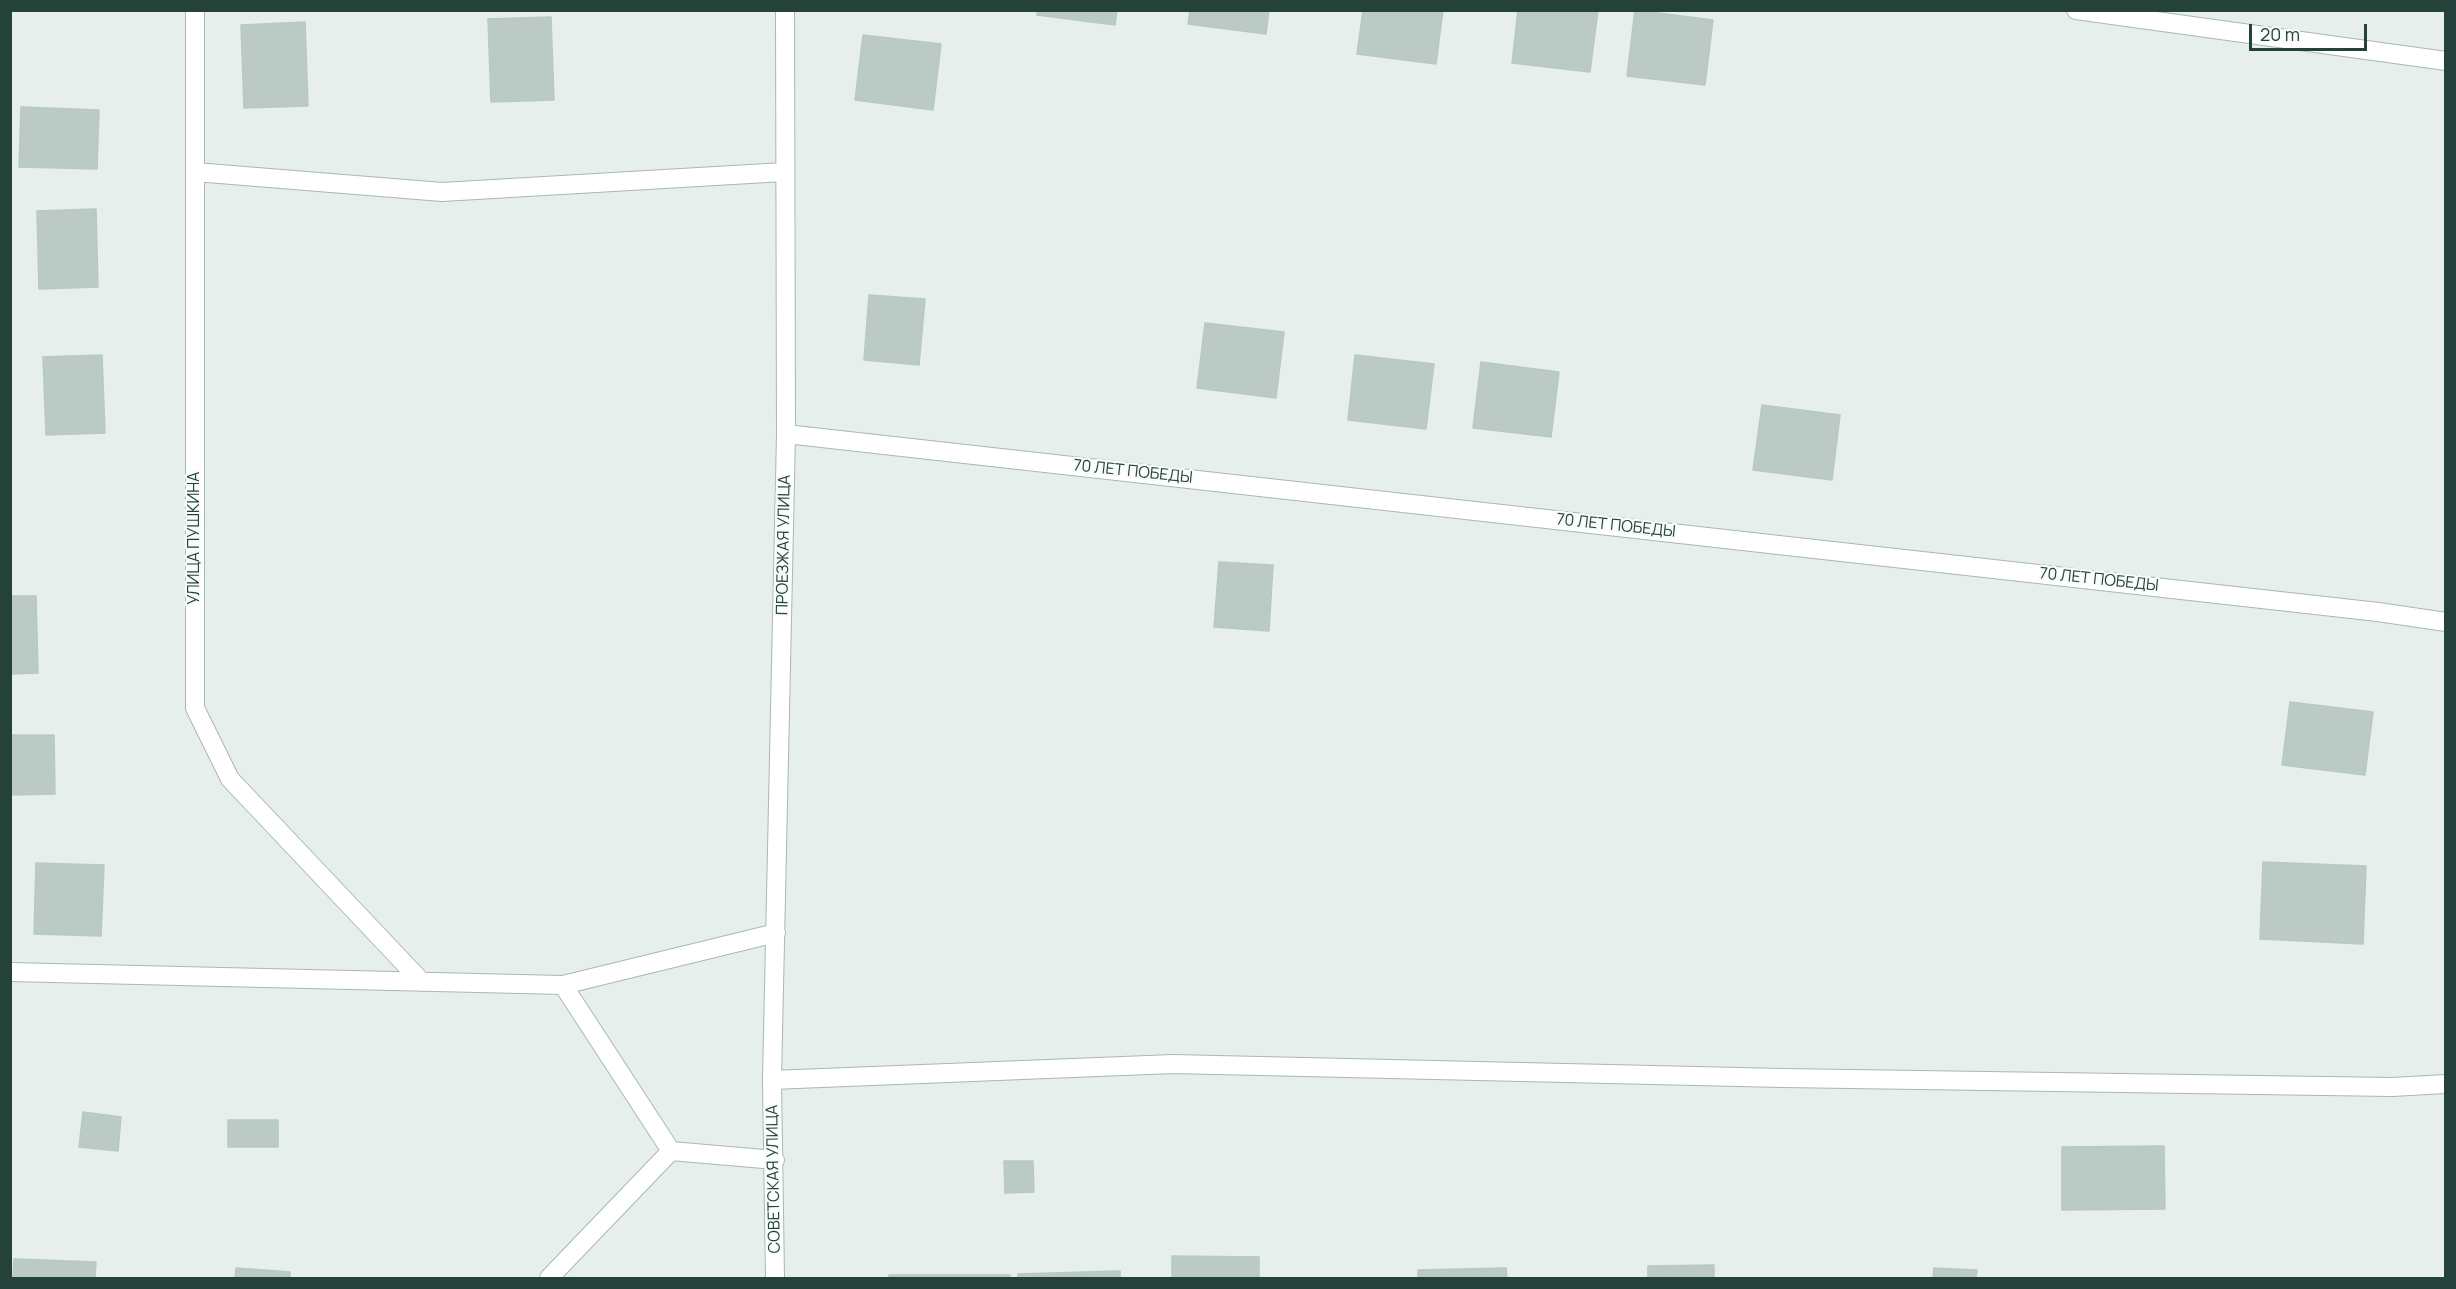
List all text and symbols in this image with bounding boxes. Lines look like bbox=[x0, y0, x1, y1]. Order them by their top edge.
scale bar bbox=[2252, 12, 2370, 50]
text: 20 m bbox=[2260, 22, 2300, 46]
street label: 70 ЛЕТ ПОБЕДЫ bbox=[1072, 456, 1194, 488]
street label: УЛИЦА ПУШКИНА bbox=[185, 472, 205, 604]
street label: ПРОЕЗЖАЯ УЛИЦА bbox=[773, 475, 795, 615]
street label: 70 ЛЕТ ПОБЕДЫ bbox=[1555, 510, 1677, 542]
street label: 70 ЛЕТ ПОБЕДЫ bbox=[2038, 564, 2160, 596]
street label: СОВЕТСКАЯ УЛИЦА bbox=[763, 1105, 785, 1253]

